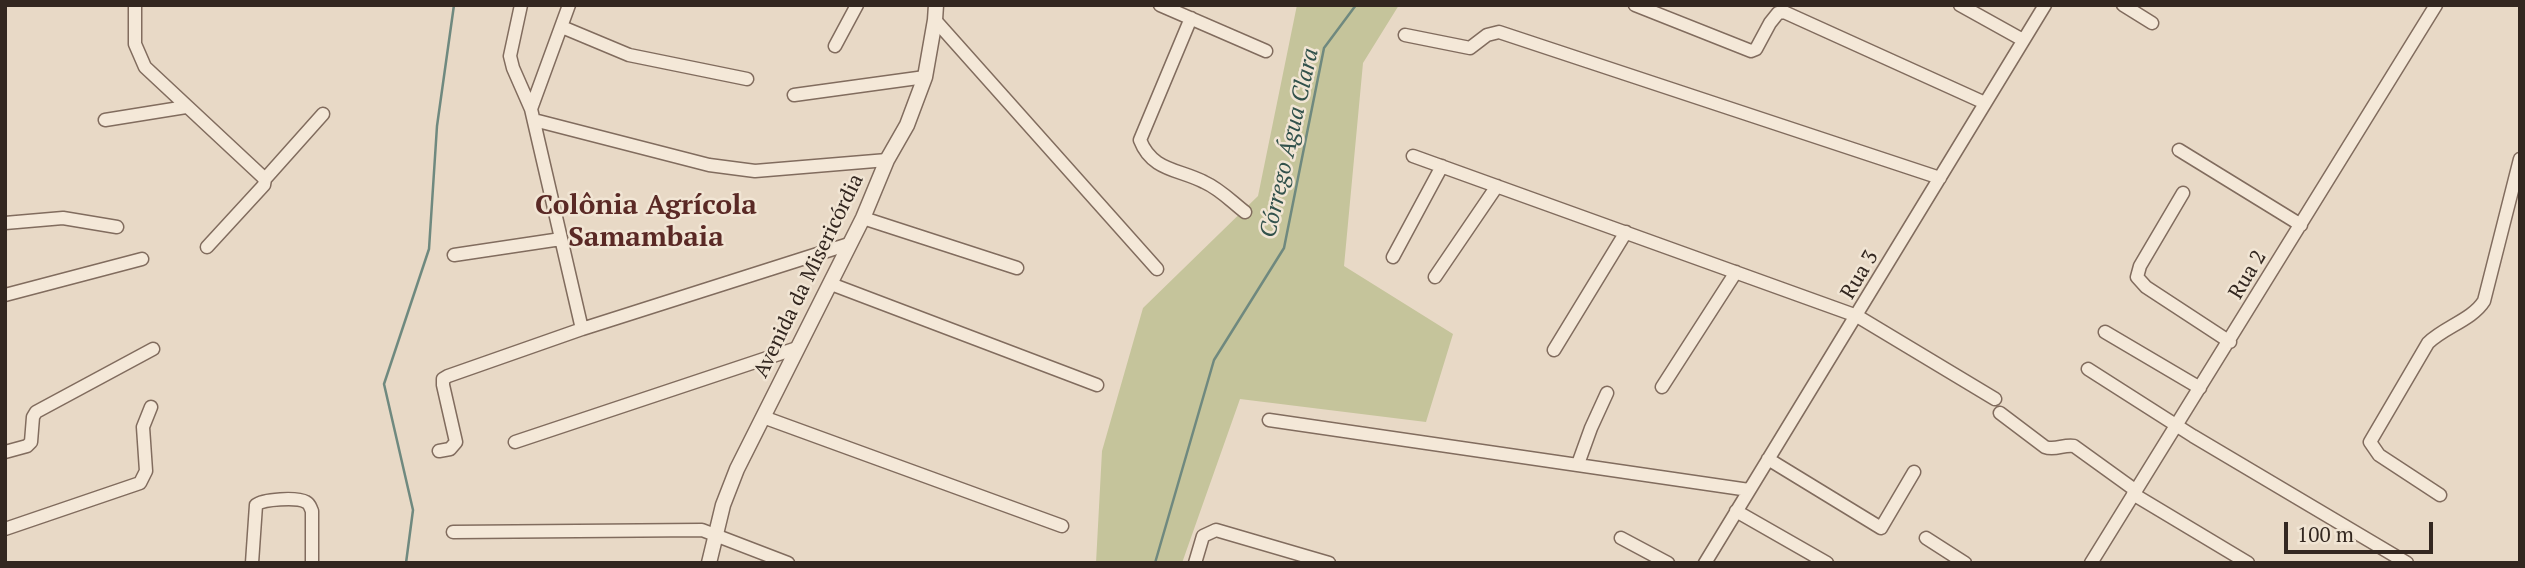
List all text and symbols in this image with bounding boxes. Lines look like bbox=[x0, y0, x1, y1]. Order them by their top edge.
water label: Córrego Água Clara bbox=[1255, 46, 1325, 240]
street label: Avenida da Misericórdia bbox=[749, 170, 869, 382]
district label: Colônia Agrícola Samambaia bbox=[535, 189, 757, 255]
street label: Rua 3 bbox=[1836, 246, 1884, 304]
street label: Rua 2 bbox=[2224, 246, 2272, 304]
scale bar bbox=[2287, 508, 2436, 552]
text: 100 m bbox=[2297, 520, 2354, 548]

